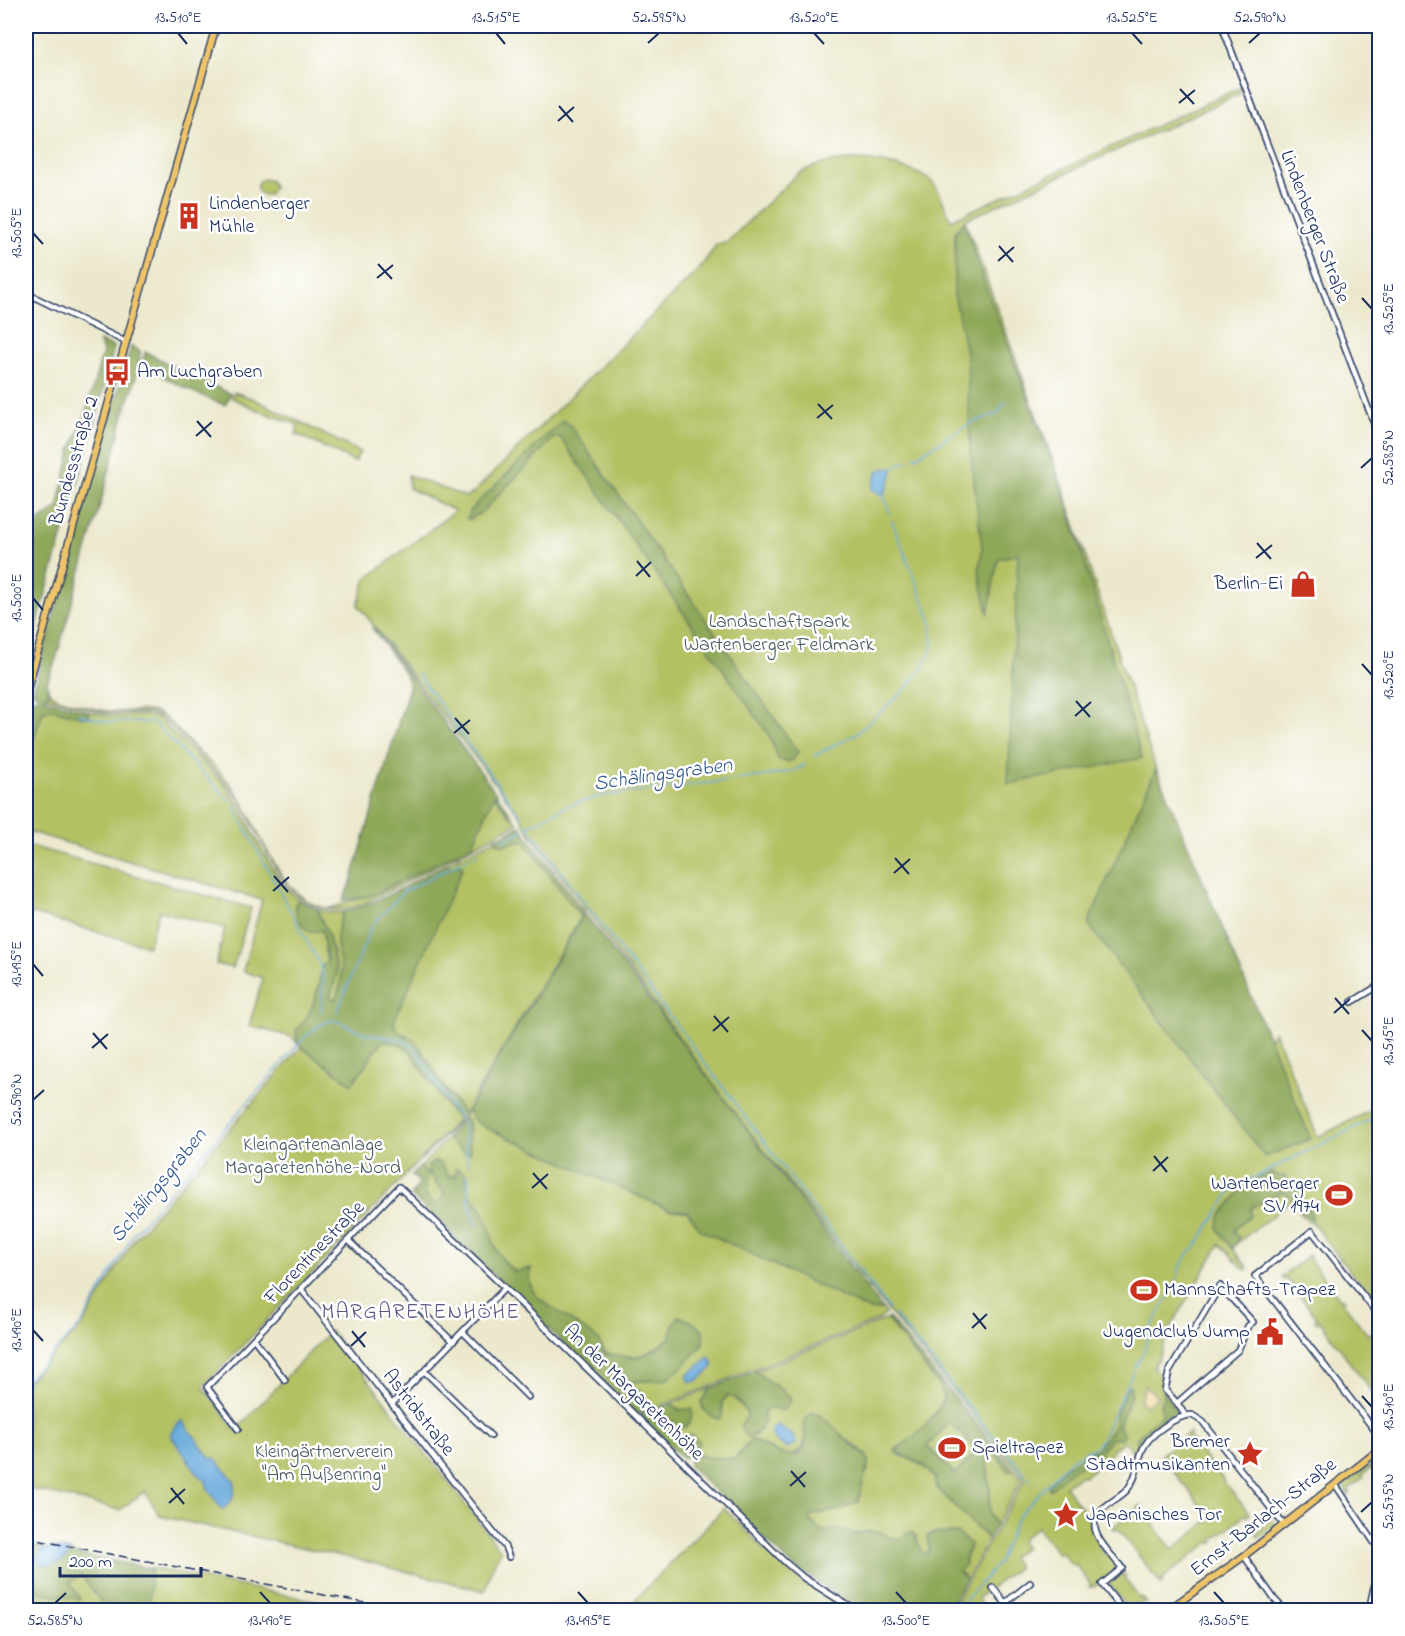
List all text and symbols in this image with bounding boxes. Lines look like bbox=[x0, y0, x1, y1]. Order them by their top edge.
text: 13.510°E bbox=[155, 7, 201, 29]
text: 13.515°E bbox=[471, 7, 521, 29]
text: 52.595°N bbox=[632, 7, 686, 29]
text: 13.520°E bbox=[789, 7, 839, 29]
text: 13.525°E bbox=[1106, 7, 1158, 29]
text: 52.590°N bbox=[1234, 7, 1286, 29]
street label: Lindenberger Straße bbox=[1271, 146, 1357, 308]
place label: Lindenberger Mühle bbox=[209, 190, 311, 242]
building icon: Lindenberger Mühle bbox=[174, 201, 204, 231]
text: 13.505°E bbox=[6, 208, 28, 258]
text: 13.525°E bbox=[1378, 283, 1400, 335]
bus stop icon: Am Luchgraben bbox=[102, 357, 132, 387]
place label: Am Luchgraben bbox=[137, 358, 263, 388]
street label: Bundesstraße 2 bbox=[42, 393, 107, 530]
text: 52.585°N bbox=[1378, 430, 1400, 486]
shop icon: Berlin-Ei bbox=[1288, 569, 1318, 599]
place label: Berlin-Ei bbox=[1213, 570, 1283, 599]
text: 13.500°E bbox=[6, 574, 28, 622]
park label: Landschaftspark Wartenberger Feldmark bbox=[684, 608, 875, 661]
text: 13.520°E bbox=[1378, 650, 1400, 700]
water label: Schälingsgraben bbox=[592, 750, 735, 801]
text: 13.495°E bbox=[6, 941, 28, 987]
text: 13.515°E bbox=[1378, 1016, 1400, 1066]
text: 52.590°N bbox=[6, 1074, 28, 1126]
water label: Schälingsgraben bbox=[103, 1122, 216, 1250]
park label: Kleingartenanlage Margaretenhöhe-Nord bbox=[225, 1131, 401, 1184]
place label: Wartenberger SV 1974 bbox=[1211, 1170, 1320, 1222]
sports icon: Wartenberger SV 1974 bbox=[1324, 1180, 1354, 1210]
street label: Florentinestraße bbox=[257, 1195, 372, 1312]
sports icon: Mannschafts-Trapez bbox=[1129, 1275, 1159, 1305]
place label: Mannschafts-Trapez bbox=[1164, 1276, 1336, 1305]
district label: MARGARETENHÖHE bbox=[322, 1298, 520, 1328]
text: 13.490°E bbox=[6, 1308, 28, 1352]
public building icon: Jugendclub Jump bbox=[1255, 1317, 1285, 1347]
street label: An der Margaretenhöhe bbox=[555, 1318, 710, 1469]
place label: Jugendclub Jump bbox=[1103, 1318, 1250, 1348]
street label: Astridstraße bbox=[375, 1363, 461, 1463]
text: 13.510°E bbox=[1378, 1384, 1400, 1430]
place label: Bremer Stadtmusikanten bbox=[1086, 1428, 1231, 1480]
sports icon: Spieltrapez bbox=[937, 1433, 967, 1463]
place label: Spieltrapez bbox=[972, 1434, 1064, 1463]
park label: Kleingärtnerverein "Am Außenring" bbox=[255, 1438, 393, 1491]
place icon: Bremer Stadtmusikanten bbox=[1235, 1439, 1265, 1469]
street label: Ernst-Barlach-Straße bbox=[1185, 1451, 1344, 1585]
text: 52.575°N bbox=[1378, 1474, 1400, 1530]
place icon: Japanisches Tor bbox=[1051, 1500, 1081, 1530]
place label: Japanisches Tor bbox=[1086, 1501, 1222, 1530]
scale bar bbox=[60, 1540, 201, 1578]
text: 200 m bbox=[69, 1550, 112, 1576]
text: 52.585°N bbox=[27, 1610, 83, 1632]
text: 13.490°E bbox=[248, 1610, 292, 1632]
text: 13.495°E bbox=[565, 1610, 611, 1632]
text: 13.500°E bbox=[882, 1610, 930, 1632]
text: 13.505°E bbox=[1199, 1610, 1249, 1632]

